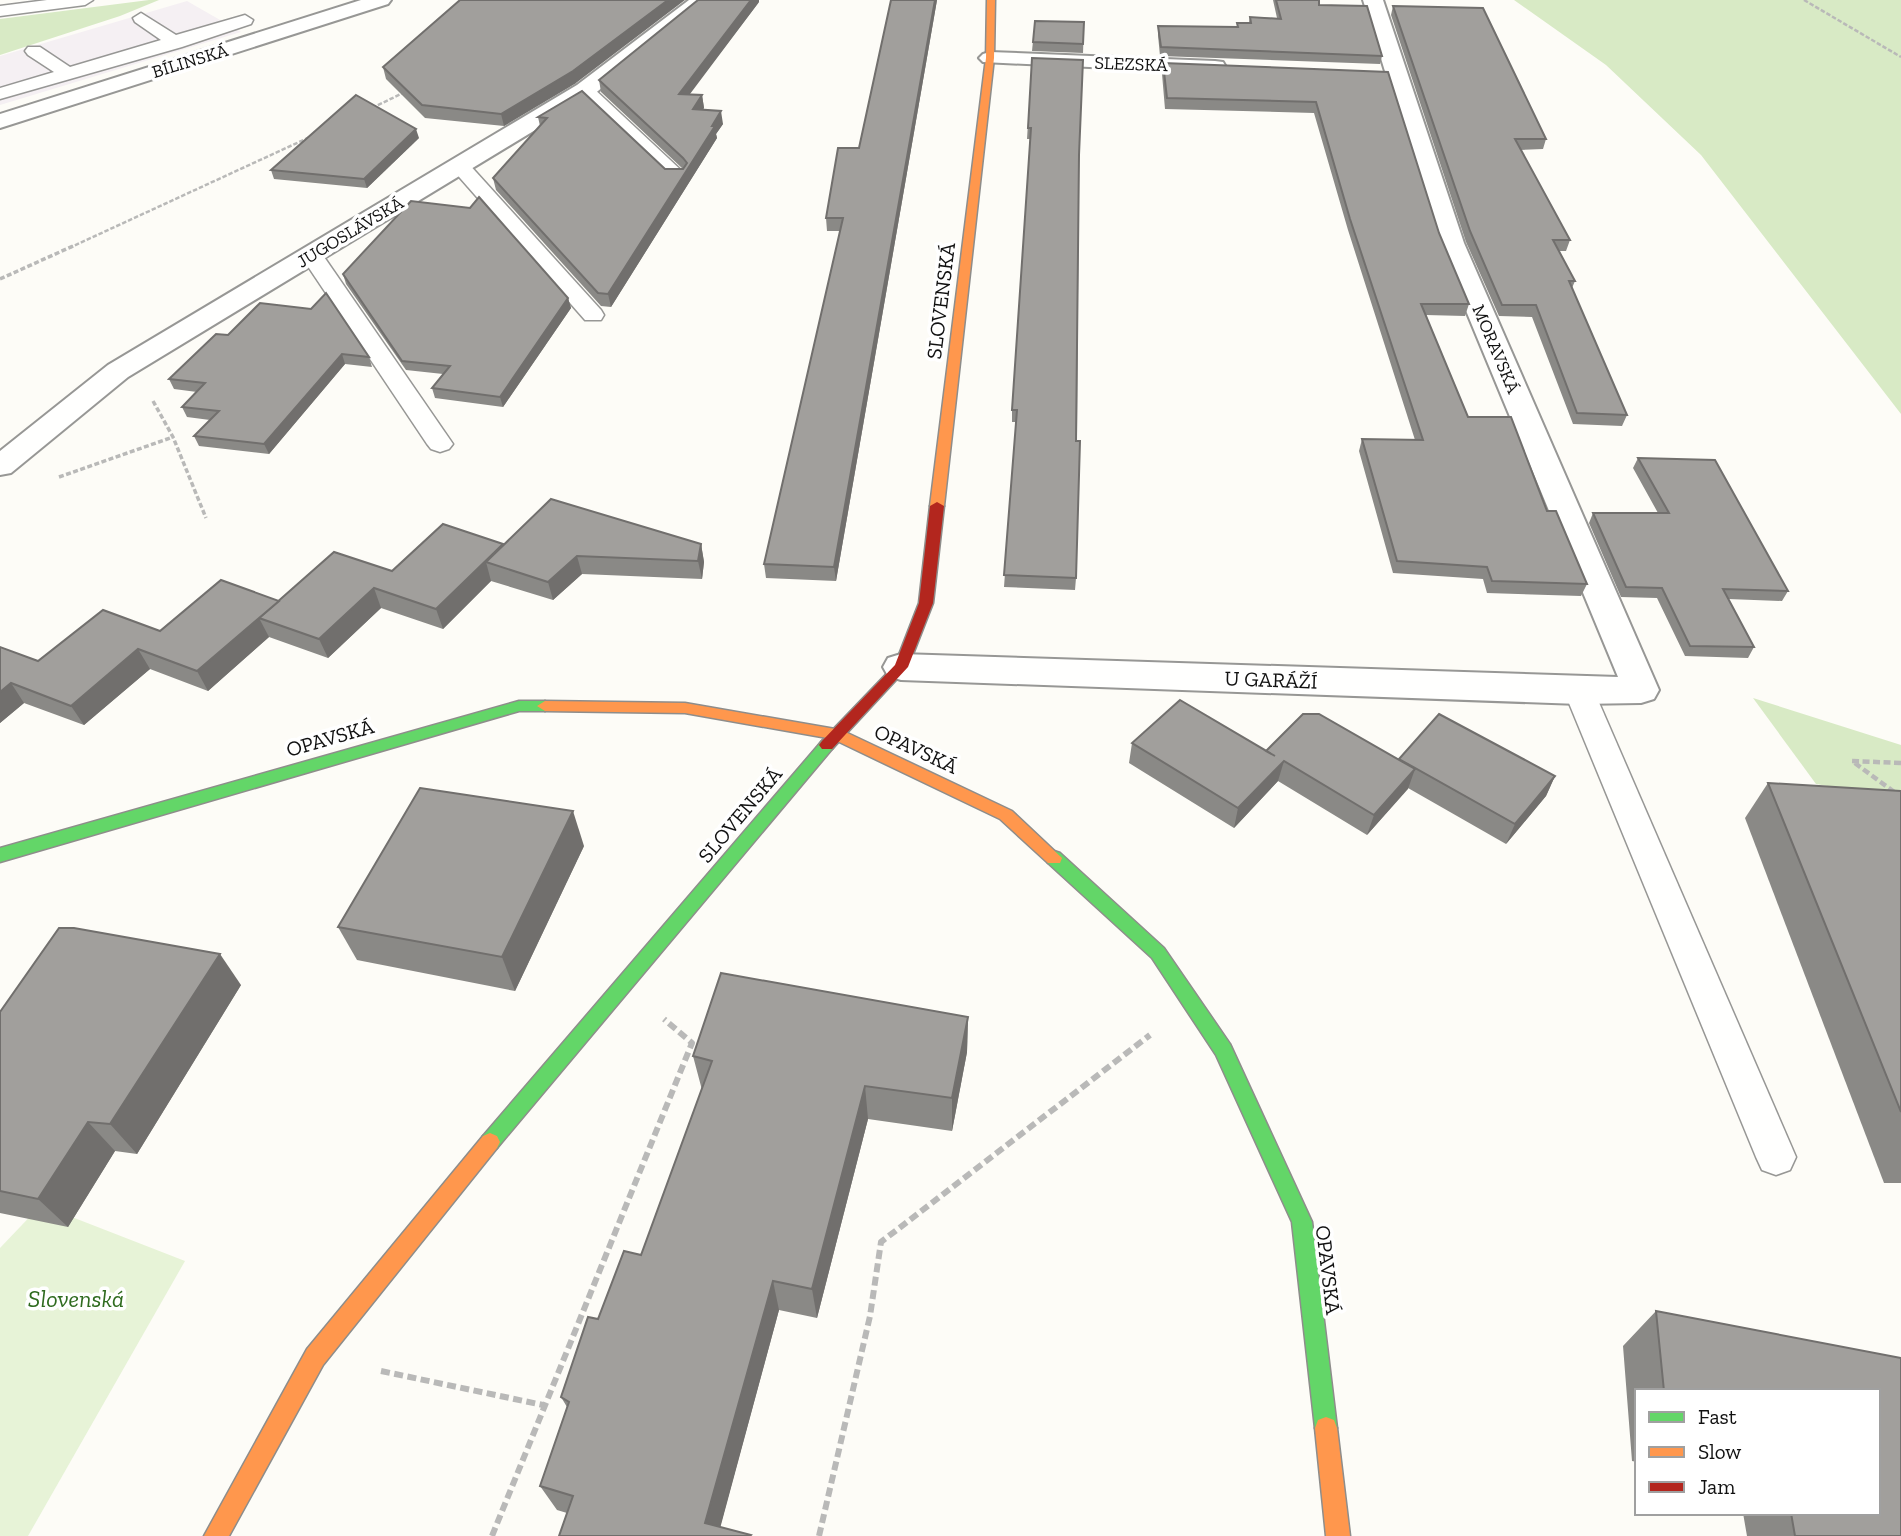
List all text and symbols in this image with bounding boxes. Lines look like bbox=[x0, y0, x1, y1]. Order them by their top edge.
street label: BÍLINSKÁ bbox=[149, 39, 231, 83]
street label: SLEZSKÁ bbox=[1094, 52, 1168, 76]
street label: JUGOSLÁVSKÁ bbox=[293, 191, 408, 272]
street label: SLOVENSKÁ bbox=[921, 241, 960, 361]
street label: MORAVSKÁ bbox=[1467, 301, 1525, 397]
street label: U GARÁŽÍ bbox=[1224, 665, 1318, 694]
street label: OPAVSKÁ bbox=[283, 713, 377, 762]
street label: OPAVSKÁ bbox=[870, 718, 962, 779]
street label: SLOVENSKÁ bbox=[692, 761, 787, 868]
street label: OPAVSKÁ bbox=[1311, 1224, 1346, 1316]
park label: Slovenská bbox=[28, 1284, 124, 1313]
legend bbox=[1635, 1389, 1880, 1515]
text: Fast bbox=[1698, 1404, 1737, 1429]
text: Slow bbox=[1698, 1439, 1741, 1464]
text: Jam bbox=[1698, 1474, 1735, 1499]

